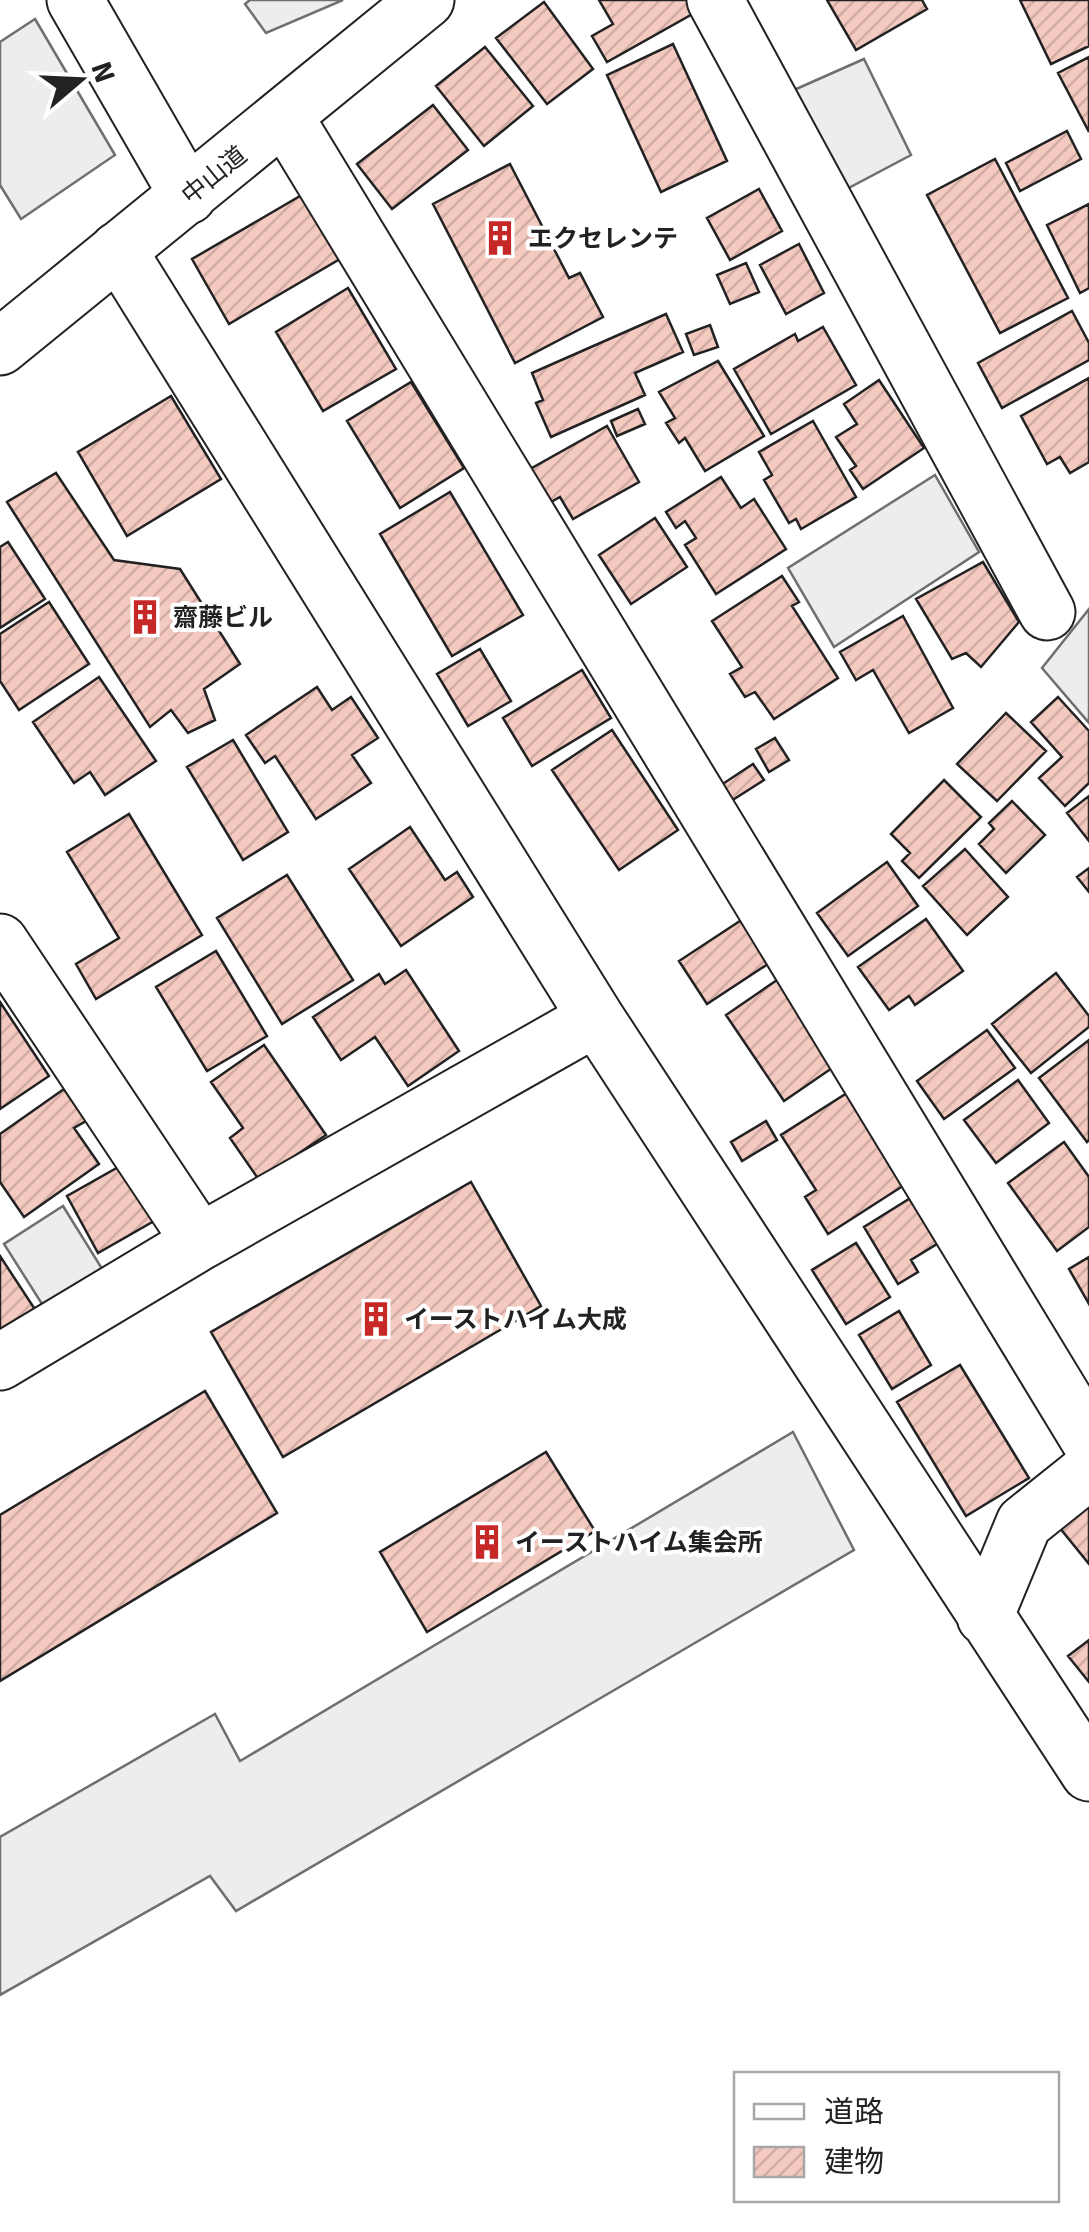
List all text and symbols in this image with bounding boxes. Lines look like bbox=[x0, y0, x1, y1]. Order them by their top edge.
north arrow bbox=[30, 30, 130, 130]
text: N bbox=[83, 57, 122, 87]
street label: 中山道 bbox=[175, 139, 253, 211]
building icon: エクセレンテ bbox=[481, 219, 519, 257]
place label: エクセレンテ bbox=[528, 223, 678, 254]
building icon: 齋藤ビル bbox=[126, 598, 164, 636]
place label: 齋藤ビル bbox=[173, 602, 273, 633]
building icon: イーストハイム大成 bbox=[357, 1300, 395, 1338]
place label: イーストハイム大成 bbox=[404, 1304, 627, 1335]
building icon: イーストハイム集会所 bbox=[468, 1523, 506, 1561]
place label: イーストハイム集会所 bbox=[515, 1527, 763, 1558]
legend bbox=[734, 2072, 1059, 2202]
text: 道路 bbox=[824, 2094, 884, 2131]
text: 建物 bbox=[824, 2144, 884, 2181]

